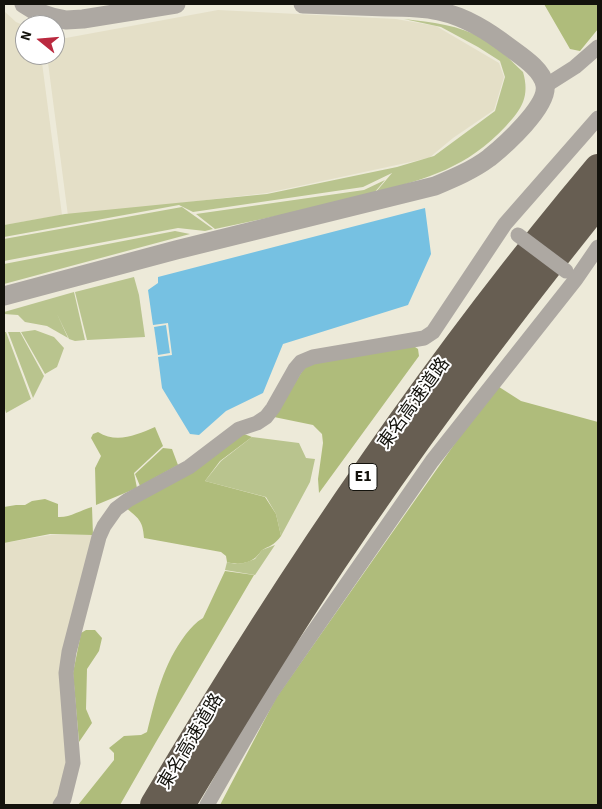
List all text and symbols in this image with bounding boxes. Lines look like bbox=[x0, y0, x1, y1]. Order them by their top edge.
north arrow bbox=[15, 15, 65, 65]
text: N bbox=[16, 29, 38, 43]
street label: 東名高速道路 bbox=[375, 354, 455, 454]
road number: E1 bbox=[349, 464, 377, 491]
street label: 東名高速道路 bbox=[155, 690, 229, 794]

